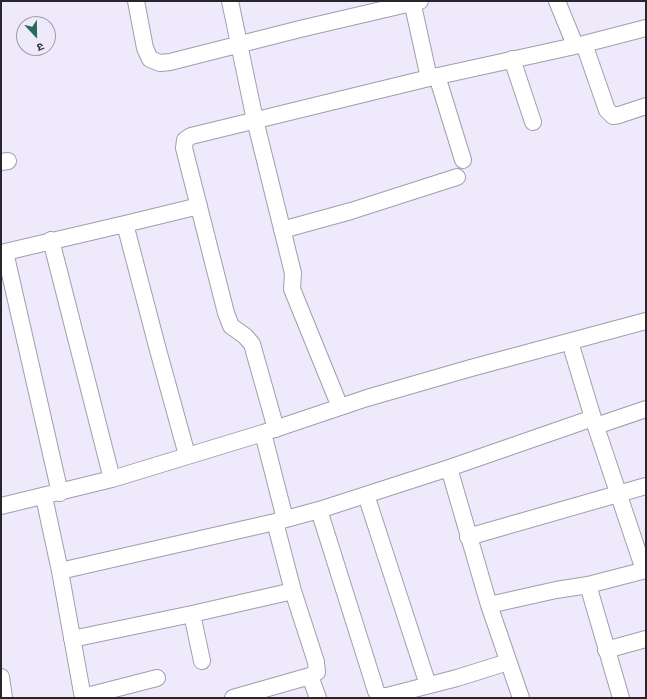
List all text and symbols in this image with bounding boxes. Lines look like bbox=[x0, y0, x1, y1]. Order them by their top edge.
north arrow bbox=[16, 16, 56, 56]
text: उ bbox=[35, 40, 45, 53]

